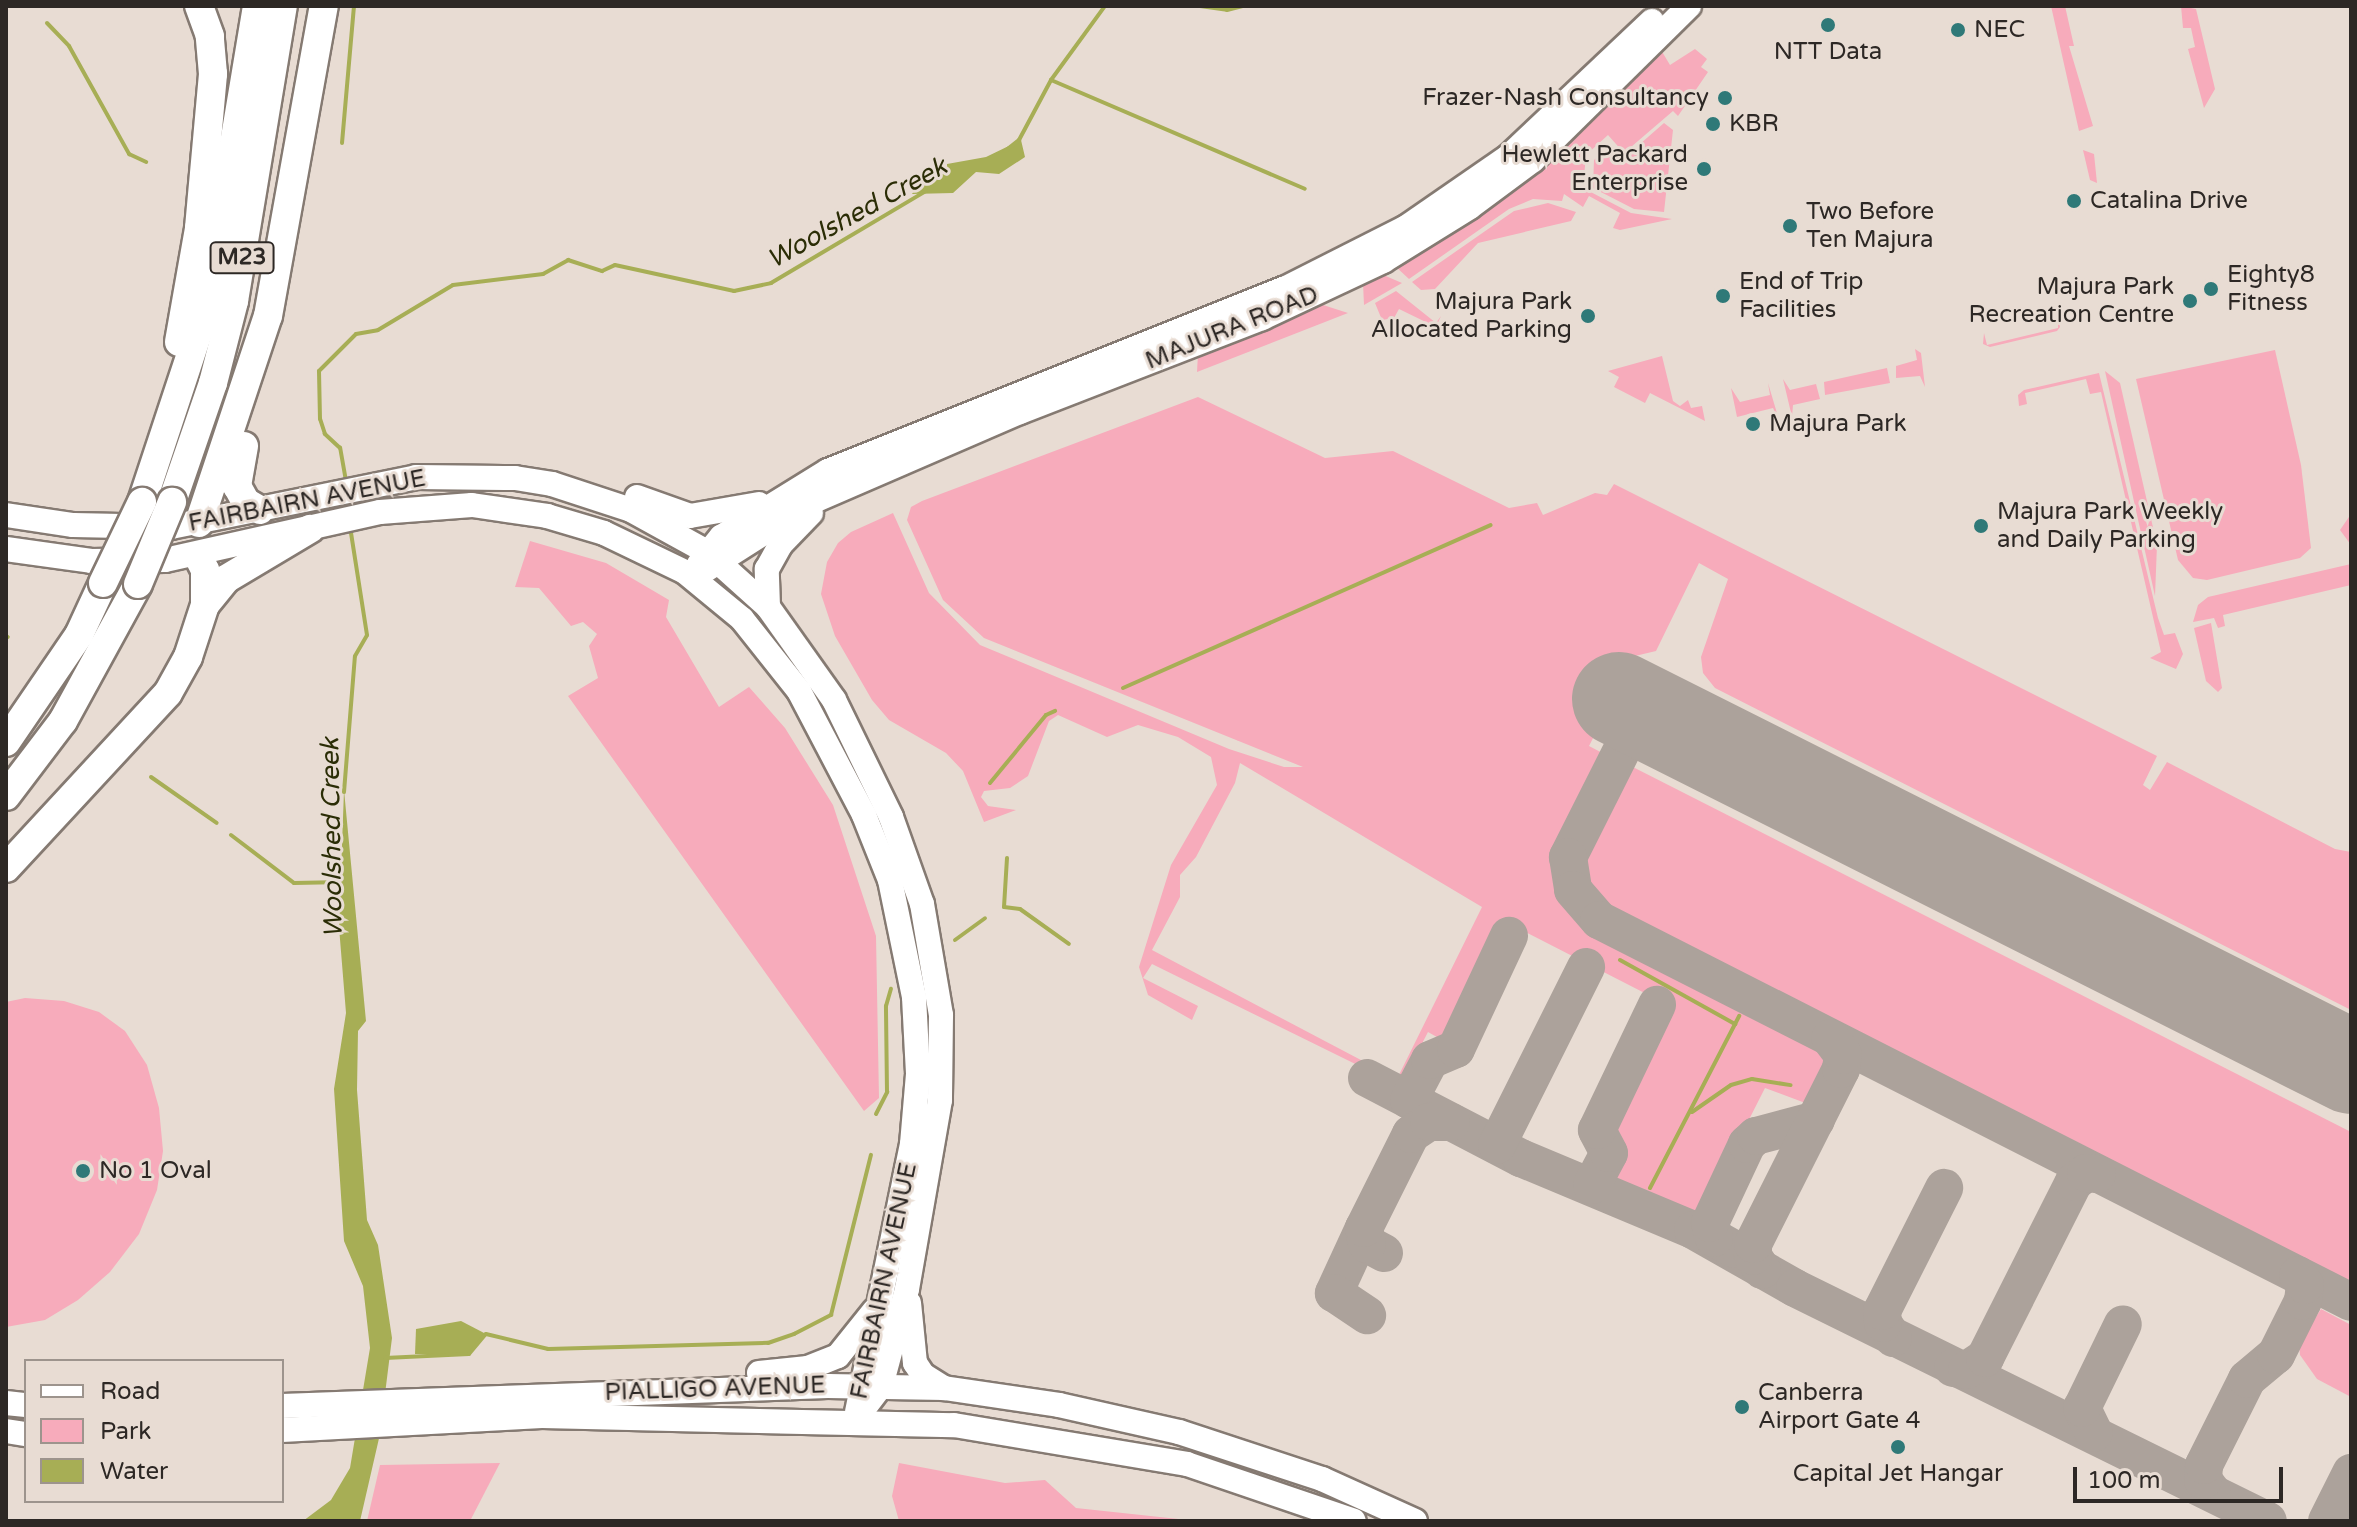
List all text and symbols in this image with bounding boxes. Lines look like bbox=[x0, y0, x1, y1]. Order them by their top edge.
marker: NTT Data bbox=[1819, 16, 1837, 34]
place label: NEC bbox=[1974, 16, 2025, 44]
marker: NEC bbox=[1949, 21, 1967, 39]
place label: NTT Data bbox=[1774, 38, 1882, 66]
place label: Frazer-Nash Consultancy bbox=[1422, 84, 1709, 112]
marker: Frazer-Nash Consultancy bbox=[1716, 89, 1734, 107]
place label: KBR bbox=[1729, 110, 1779, 138]
marker: KBR bbox=[1704, 115, 1722, 133]
place label: Hewlett Packard Enterprise bbox=[1502, 141, 1688, 197]
water label: Woolshed Creek bbox=[762, 151, 952, 275]
marker: Hewlett Packard Enterprise bbox=[1695, 160, 1713, 178]
place label: Catalina Drive bbox=[2090, 187, 2248, 215]
marker: Catalina Drive bbox=[2065, 192, 2083, 210]
place label: Two Before Ten Majura bbox=[1806, 198, 1934, 254]
marker: Two Before Ten Majura bbox=[1781, 217, 1799, 235]
road number: M23 bbox=[208, 240, 276, 276]
place label: Eighty8 Fitness bbox=[2227, 261, 2315, 317]
place label: End of Trip Facilities bbox=[1739, 268, 1864, 324]
place label: Majura Park Recreation Centre bbox=[1969, 273, 2174, 329]
street label: MAJURA ROAD bbox=[1141, 280, 1323, 376]
marker: Eighty8 Fitness bbox=[2202, 280, 2220, 298]
marker: End of Trip Facilities bbox=[1714, 287, 1732, 305]
place label: Majura Park Allocated Parking bbox=[1371, 288, 1572, 344]
marker: Majura Park Recreation Centre bbox=[2181, 292, 2199, 310]
marker: Majura Park Allocated Parking bbox=[1579, 307, 1597, 325]
place label: Majura Park bbox=[1769, 410, 1907, 438]
marker: Majura Park bbox=[1744, 415, 1762, 433]
street label: FAIRBAIRN AVENUE bbox=[186, 464, 428, 538]
place label: Majura Park Weekly and Daily Parking bbox=[1997, 498, 2223, 554]
marker: Majura Park Weekly and Daily Parking bbox=[1972, 517, 1990, 535]
water label: Woolshed Creek bbox=[315, 738, 349, 938]
place label: No 1 Oval bbox=[99, 1157, 212, 1185]
street label: FAIRBAIRN AVENUE bbox=[845, 1160, 923, 1402]
marker: No 1 Oval bbox=[74, 1162, 92, 1180]
legend bbox=[24, 1359, 284, 1503]
street label: PIALLIGO AVENUE bbox=[604, 1371, 826, 1407]
text: Road bbox=[100, 1377, 160, 1406]
place label: Canberra Airport Gate 4 bbox=[1758, 1379, 1921, 1435]
marker: Canberra Airport Gate 4 bbox=[1733, 1398, 1751, 1416]
text: Park bbox=[100, 1417, 151, 1446]
marker: Capital Jet Hangar bbox=[1889, 1438, 1907, 1456]
scale bar bbox=[2077, 1451, 2287, 1501]
text: Water bbox=[100, 1457, 168, 1486]
place label: Capital Jet Hangar bbox=[1793, 1460, 2003, 1488]
text: 100 m bbox=[2087, 1466, 2161, 1495]

